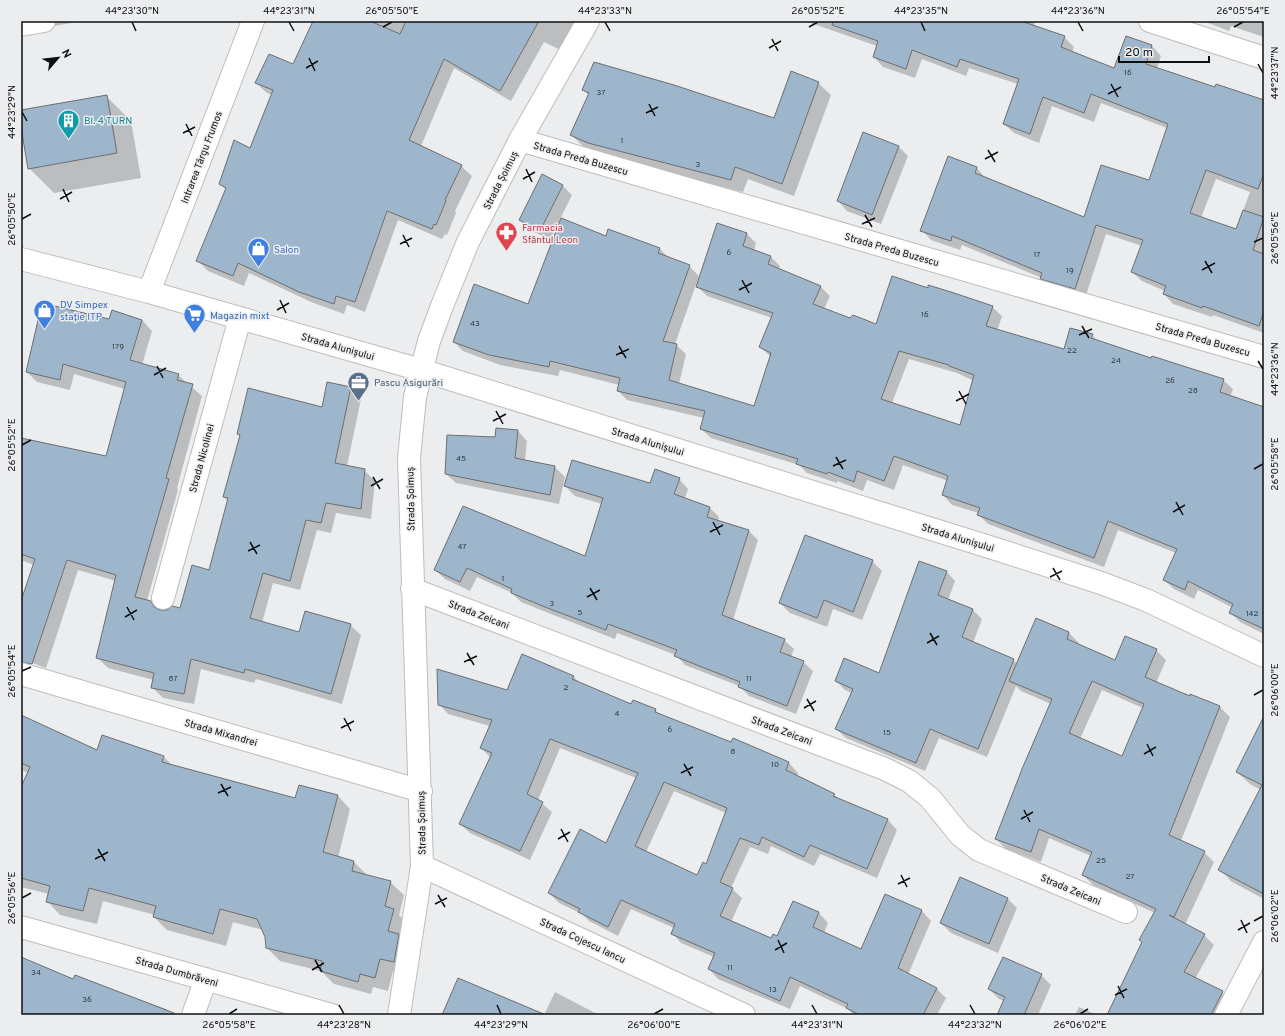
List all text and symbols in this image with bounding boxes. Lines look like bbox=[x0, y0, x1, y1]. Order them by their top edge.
text: 44°23'30"N bbox=[105, 5, 159, 18]
text: 44°23'31"N bbox=[263, 5, 315, 18]
text: 26°05'50"E bbox=[365, 5, 419, 18]
text: 44°23'33"N bbox=[578, 5, 632, 18]
text: 26°05'52"E bbox=[791, 5, 845, 18]
text: 44°23'35"N bbox=[894, 5, 948, 18]
text: 44°23'36"N bbox=[1051, 5, 1105, 18]
text: 26°05'54"E bbox=[1216, 5, 1270, 18]
north arrow bbox=[38, 38, 78, 78]
scale bar bbox=[1119, 38, 1209, 64]
text: 20 m bbox=[1125, 45, 1153, 61]
text: 44°23'37"N bbox=[1269, 46, 1282, 100]
text: N bbox=[58, 47, 74, 61]
house number: 16 bbox=[1124, 68, 1132, 78]
text: 44°23'29"N bbox=[6, 85, 19, 139]
house number: 37 bbox=[597, 88, 605, 98]
building icon: Bl. 4 TURN bbox=[56, 107, 82, 140]
street label: Intrarea Târgu Frumos bbox=[179, 109, 226, 206]
place label: Bl. 4 TURN bbox=[84, 115, 132, 128]
house number: 1 bbox=[621, 136, 623, 146]
street label: Strada Preda Buzescu bbox=[532, 140, 629, 179]
street label: Strada Șoimuș bbox=[481, 149, 522, 212]
house number: 3 bbox=[696, 160, 701, 170]
text: 26°05'50"E bbox=[6, 192, 19, 246]
text: 26°05'56"E bbox=[1269, 211, 1282, 265]
pharmacy icon: Farmacia Sfântul Leon bbox=[493, 220, 519, 253]
place label: Farmacia Sfântul Leon bbox=[522, 222, 578, 247]
street label: Strada Preda Buzescu bbox=[843, 231, 940, 270]
shop icon: Salon bbox=[245, 236, 271, 269]
place label: Salon bbox=[274, 244, 299, 257]
house number: 6 bbox=[727, 248, 732, 258]
house number: 17 bbox=[1033, 250, 1041, 260]
house number: 19 bbox=[1066, 266, 1074, 276]
shop icon: DV Simpex stație ITP bbox=[31, 297, 57, 330]
place label: DV Simpex stație ITP bbox=[60, 299, 108, 324]
supermarket icon: Magazin mixt bbox=[182, 302, 208, 335]
place label: Magazin mixt bbox=[210, 310, 270, 323]
house number: 16 bbox=[921, 310, 929, 320]
house number: 43 bbox=[470, 319, 480, 329]
street label: Strada Preda Buzescu bbox=[1154, 321, 1251, 360]
street label: Strada Alunișului bbox=[300, 331, 376, 364]
house number: 179 bbox=[112, 342, 124, 352]
text: 44°23'36"N bbox=[1269, 342, 1282, 396]
house number: 22 bbox=[1067, 346, 1077, 356]
house number: 24 bbox=[1111, 356, 1121, 366]
office icon: Pascu Asigurări bbox=[345, 369, 371, 402]
house number: 26 bbox=[1165, 376, 1175, 386]
place label: Pascu Asigurări bbox=[374, 377, 443, 390]
house number: 28 bbox=[1188, 386, 1198, 396]
text: 26°05'52"E bbox=[6, 418, 19, 472]
street label: Strada Nicolinei bbox=[187, 423, 218, 494]
street label: Strada Alunișului bbox=[610, 425, 686, 460]
text: 26°05'58"E bbox=[1269, 437, 1282, 491]
house number: 45 bbox=[456, 454, 466, 464]
street label: Strada Șoimuș bbox=[404, 466, 419, 531]
street label: Strada Alunișului bbox=[920, 521, 996, 556]
house number: 47 bbox=[457, 542, 467, 552]
house number: 1 bbox=[502, 574, 504, 584]
street label: Strada Zeicani bbox=[446, 598, 511, 633]
house number: 3 bbox=[550, 599, 555, 609]
house number: 5 bbox=[578, 608, 583, 618]
house number: 142 bbox=[1246, 609, 1258, 619]
text: 26°05'54"E bbox=[6, 644, 19, 698]
text: 26°06'00"E bbox=[1269, 663, 1282, 717]
house number: 87 bbox=[169, 674, 177, 684]
house number: 11 bbox=[746, 674, 752, 684]
house number: 2 bbox=[564, 683, 569, 693]
house number: 4 bbox=[615, 709, 620, 719]
street label: Strada Zeicani bbox=[749, 714, 814, 749]
street label: Strada Mixandrei bbox=[183, 717, 259, 750]
house number: 6 bbox=[668, 725, 673, 735]
house number: 15 bbox=[883, 728, 891, 738]
house number: 8 bbox=[731, 747, 736, 757]
house number: 10 bbox=[771, 760, 779, 770]
street label: Strada Șoimuș bbox=[415, 790, 430, 855]
house number: 25 bbox=[1096, 856, 1106, 866]
text: 26°05'56"E bbox=[6, 871, 19, 925]
street label: Strada Zeicani bbox=[1038, 872, 1103, 909]
house number: 27 bbox=[1126, 872, 1135, 882]
text: 26°06'02"E bbox=[1269, 889, 1282, 943]
street label: Strada Cojescu Iancu bbox=[537, 916, 627, 967]
street label: Strada Dumbrăveni bbox=[134, 954, 220, 990]
house number: 11 bbox=[727, 963, 733, 973]
house number: 34 bbox=[31, 968, 41, 978]
house number: 13 bbox=[769, 985, 777, 995]
house number: 36 bbox=[82, 995, 92, 1005]
text: 26°05'58"E bbox=[202, 1019, 256, 1032]
text: 44°23'28"N bbox=[317, 1019, 371, 1032]
text: 44°23'29"N bbox=[474, 1019, 528, 1032]
text: 26°06'00"E bbox=[627, 1019, 681, 1032]
text: 44°23'31"N bbox=[791, 1019, 843, 1032]
text: 44°23'32"N bbox=[948, 1019, 1002, 1032]
text: 26°06'02"E bbox=[1053, 1019, 1107, 1032]

